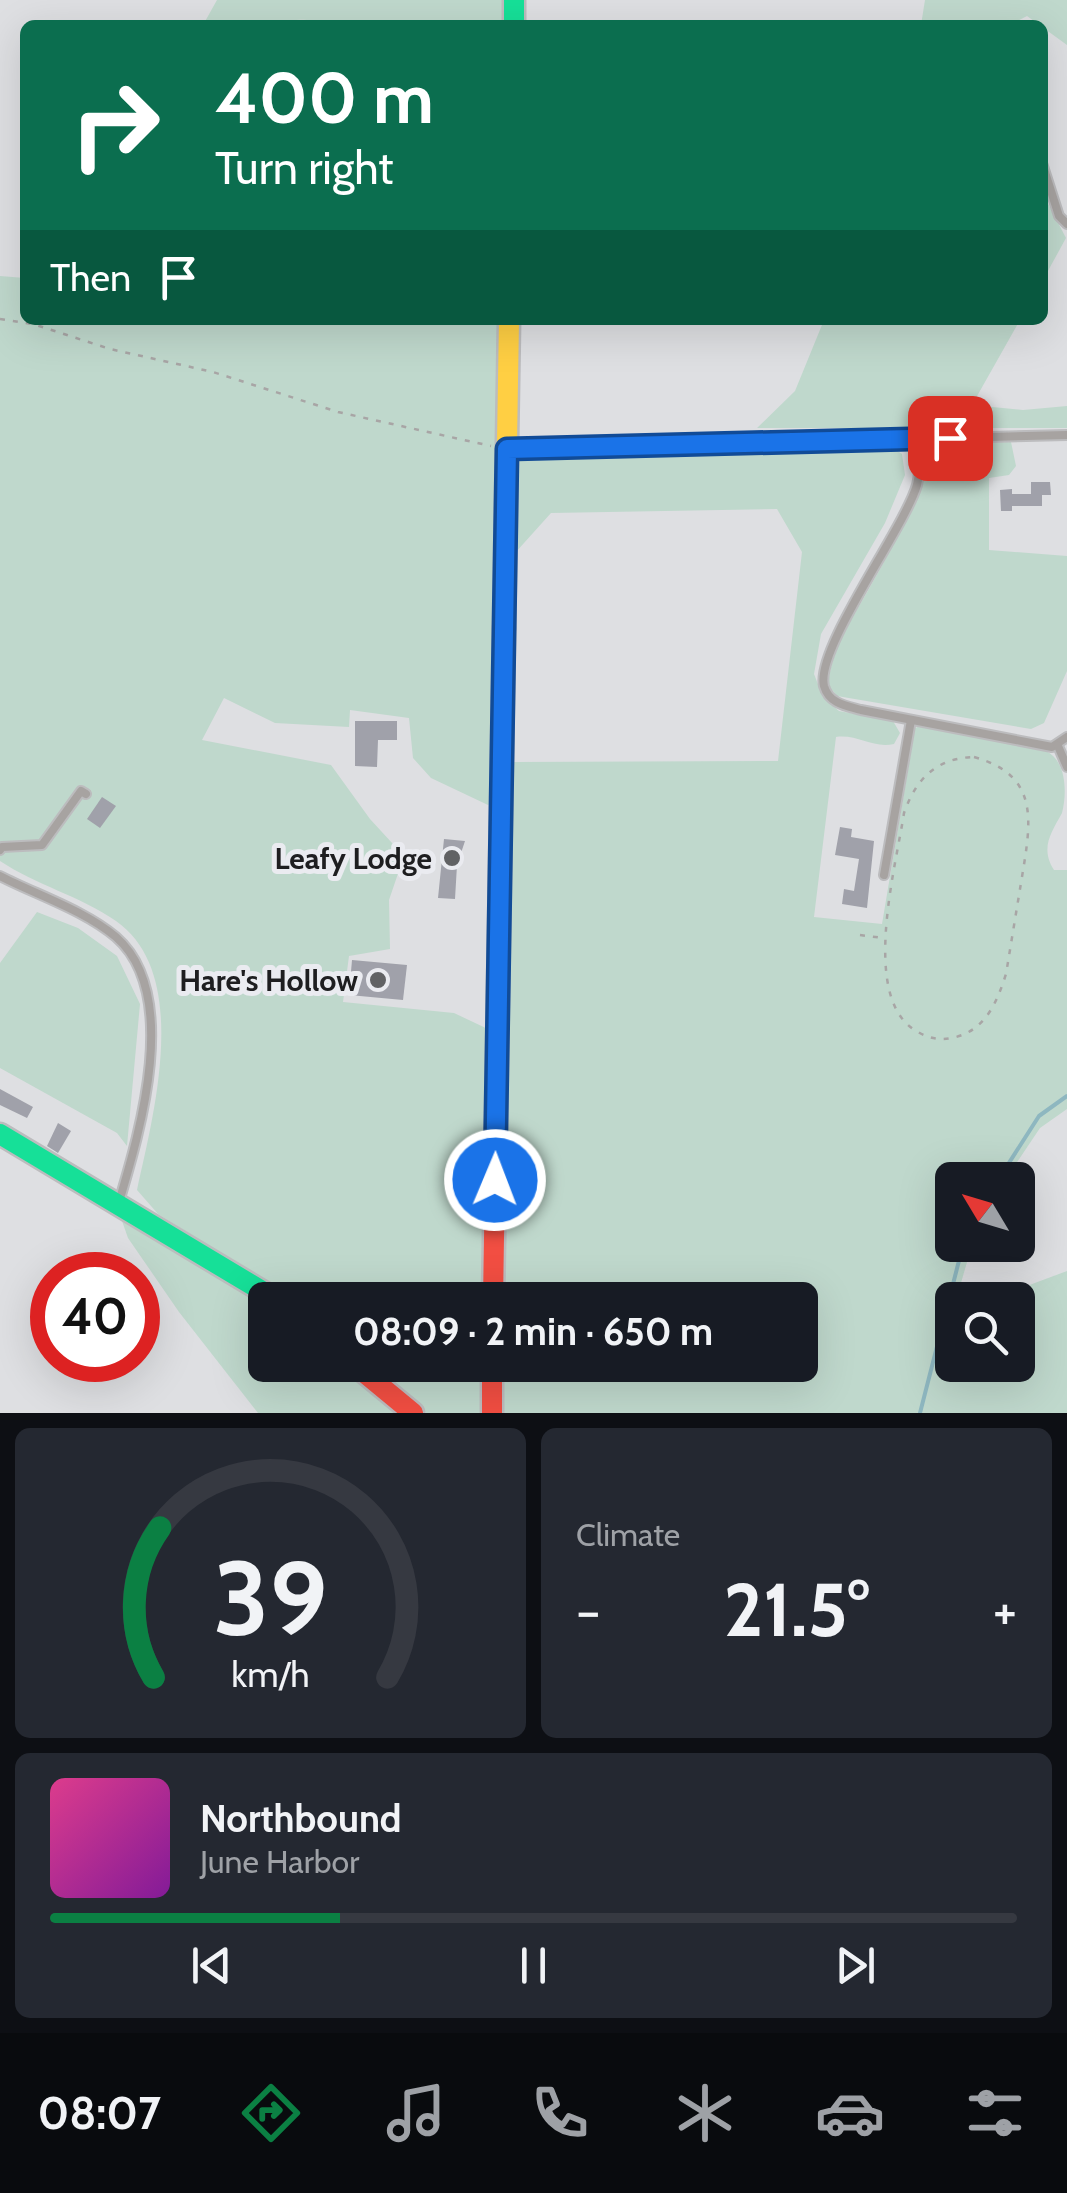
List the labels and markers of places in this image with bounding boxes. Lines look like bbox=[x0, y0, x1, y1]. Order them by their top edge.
pin bbox=[908, 396, 993, 481]
place label: Leafy Lodge bbox=[274, 840, 432, 877]
marker: Leafy Lodge bbox=[441, 847, 463, 869]
place label: Hare's Hollow bbox=[179, 962, 358, 999]
marker: Hare's Hollow bbox=[367, 969, 389, 991]

